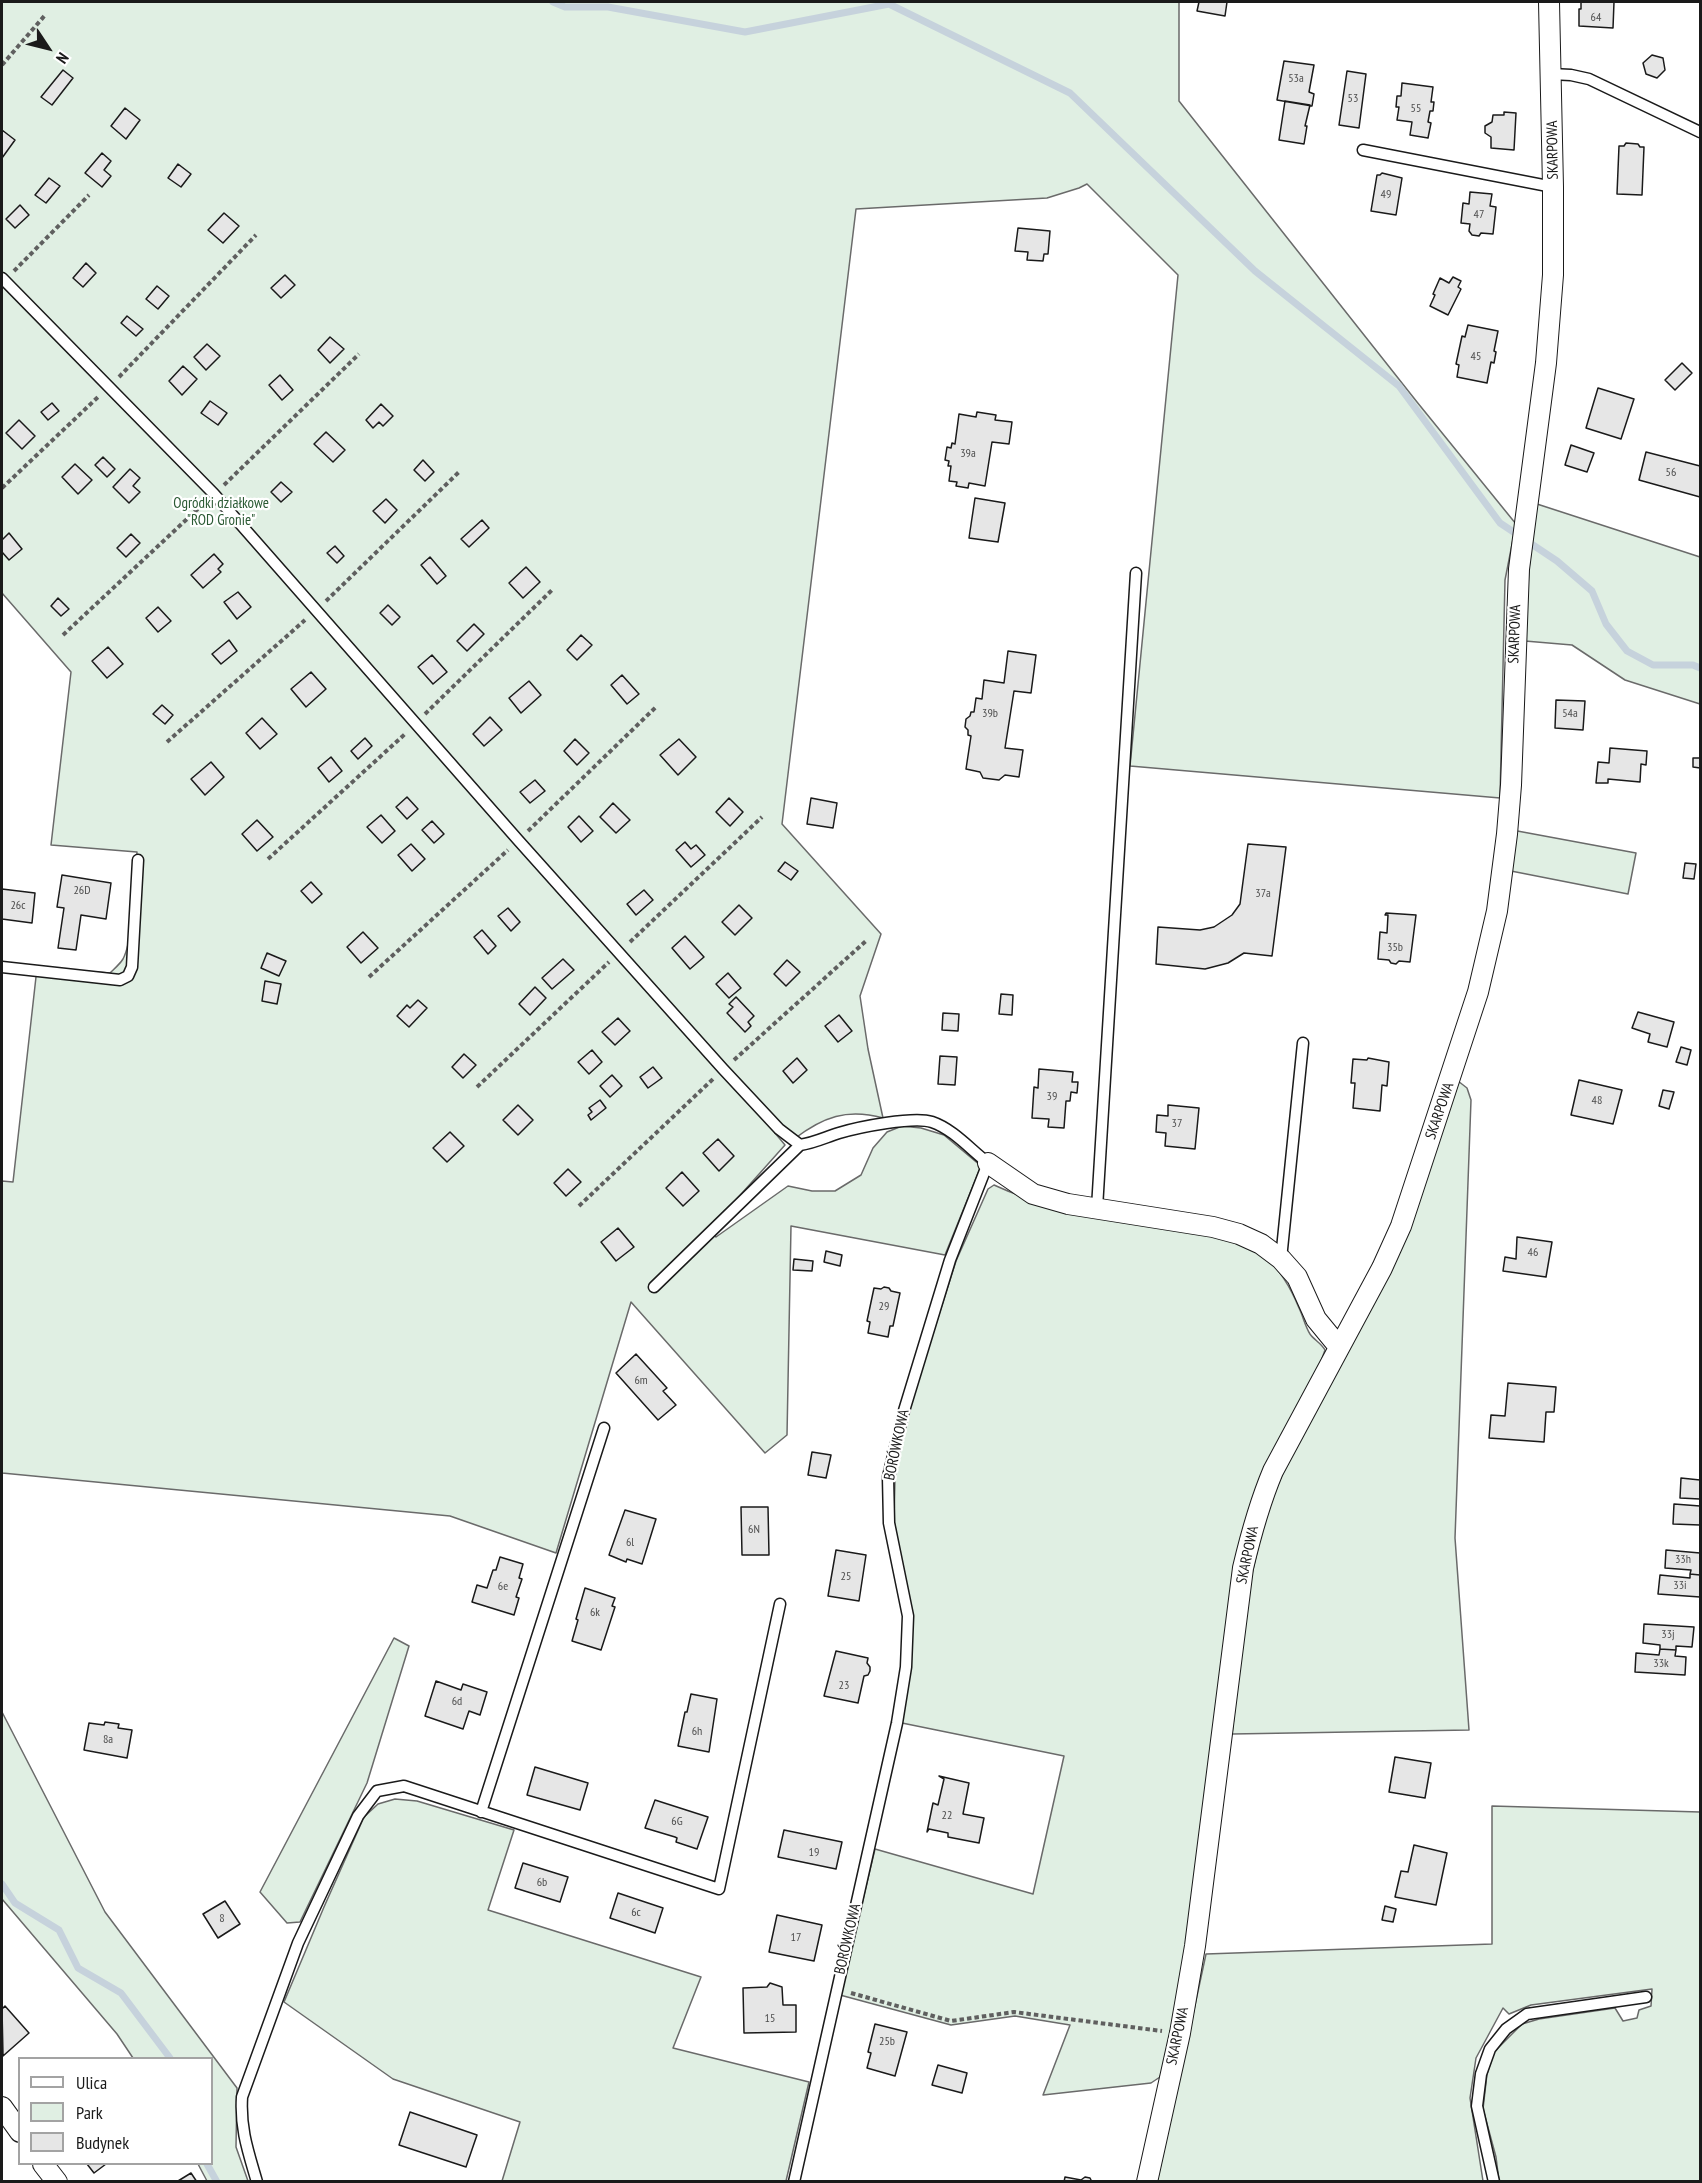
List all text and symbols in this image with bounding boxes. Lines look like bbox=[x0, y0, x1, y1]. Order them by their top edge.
house number: 64 bbox=[1591, 11, 1601, 25]
north arrow bbox=[18, 18, 78, 78]
text: N bbox=[52, 49, 73, 68]
house number: 53a bbox=[1288, 72, 1304, 86]
house number: 53 bbox=[1348, 92, 1358, 106]
house number: 55 bbox=[1411, 102, 1421, 116]
street label: SKARPOWA bbox=[1543, 120, 1563, 180]
house number: 49 bbox=[1381, 188, 1391, 202]
house number: 47 bbox=[1474, 208, 1484, 222]
house number: 45 bbox=[1471, 350, 1481, 364]
house number: 39a bbox=[960, 447, 976, 461]
house number: 56 bbox=[1666, 466, 1676, 480]
park label: Ogródki działkowe "ROD Gronie" bbox=[173, 495, 269, 530]
street label: SKARPOWA bbox=[1505, 604, 1525, 664]
house number: 39b bbox=[982, 707, 998, 721]
house number: 54a bbox=[1562, 707, 1578, 721]
house number: 26D bbox=[73, 884, 91, 898]
house number: 37a bbox=[1255, 887, 1271, 901]
house number: 26c bbox=[10, 899, 26, 913]
house number: 35b bbox=[1387, 941, 1403, 955]
street label: SKARPOWA bbox=[1422, 1080, 1458, 1142]
house number: 39 bbox=[1047, 1090, 1057, 1104]
house number: 48 bbox=[1592, 1094, 1602, 1108]
house number: 37 bbox=[1172, 1117, 1182, 1131]
house number: 46 bbox=[1528, 1246, 1538, 1260]
house number: 29 bbox=[879, 1300, 889, 1314]
house number: 6m bbox=[634, 1374, 648, 1388]
street label: BORÓWKOWA bbox=[881, 1408, 913, 1482]
house number: 6N bbox=[748, 1523, 760, 1537]
street label: SKARPOWA bbox=[1233, 1524, 1263, 1586]
house number: 6l bbox=[626, 1536, 634, 1550]
house number: 33h bbox=[1675, 1553, 1691, 1567]
house number: 25 bbox=[841, 1570, 851, 1584]
house number: 33i bbox=[1673, 1579, 1687, 1593]
house number: 6e bbox=[498, 1580, 508, 1594]
house number: 6k bbox=[590, 1606, 600, 1620]
house number: 33j bbox=[1661, 1628, 1675, 1642]
house number: 33k bbox=[1653, 1657, 1669, 1671]
house number: 23 bbox=[839, 1679, 849, 1693]
house number: 6d bbox=[452, 1695, 462, 1709]
house number: 6h bbox=[692, 1725, 702, 1739]
house number: 8a bbox=[103, 1733, 113, 1747]
house number: 22 bbox=[942, 1809, 952, 1823]
house number: 6G bbox=[671, 1815, 683, 1829]
house number: 19 bbox=[809, 1846, 819, 1860]
house number: 6b bbox=[537, 1876, 547, 1890]
street label: BORÓWKOWA bbox=[831, 1902, 865, 1976]
house number: 6c bbox=[631, 1906, 641, 1920]
house number: 8 bbox=[219, 1912, 225, 1926]
house number: 17 bbox=[791, 1931, 801, 1945]
street label: SKARPOWA bbox=[1163, 2005, 1193, 2067]
house number: 15 bbox=[765, 2012, 775, 2026]
house number: 25b bbox=[879, 2035, 895, 2049]
legend bbox=[18, 2057, 213, 2165]
text: Ulica bbox=[76, 2071, 107, 2094]
text: Park bbox=[76, 2101, 103, 2124]
text: Budynek bbox=[76, 2131, 129, 2154]

